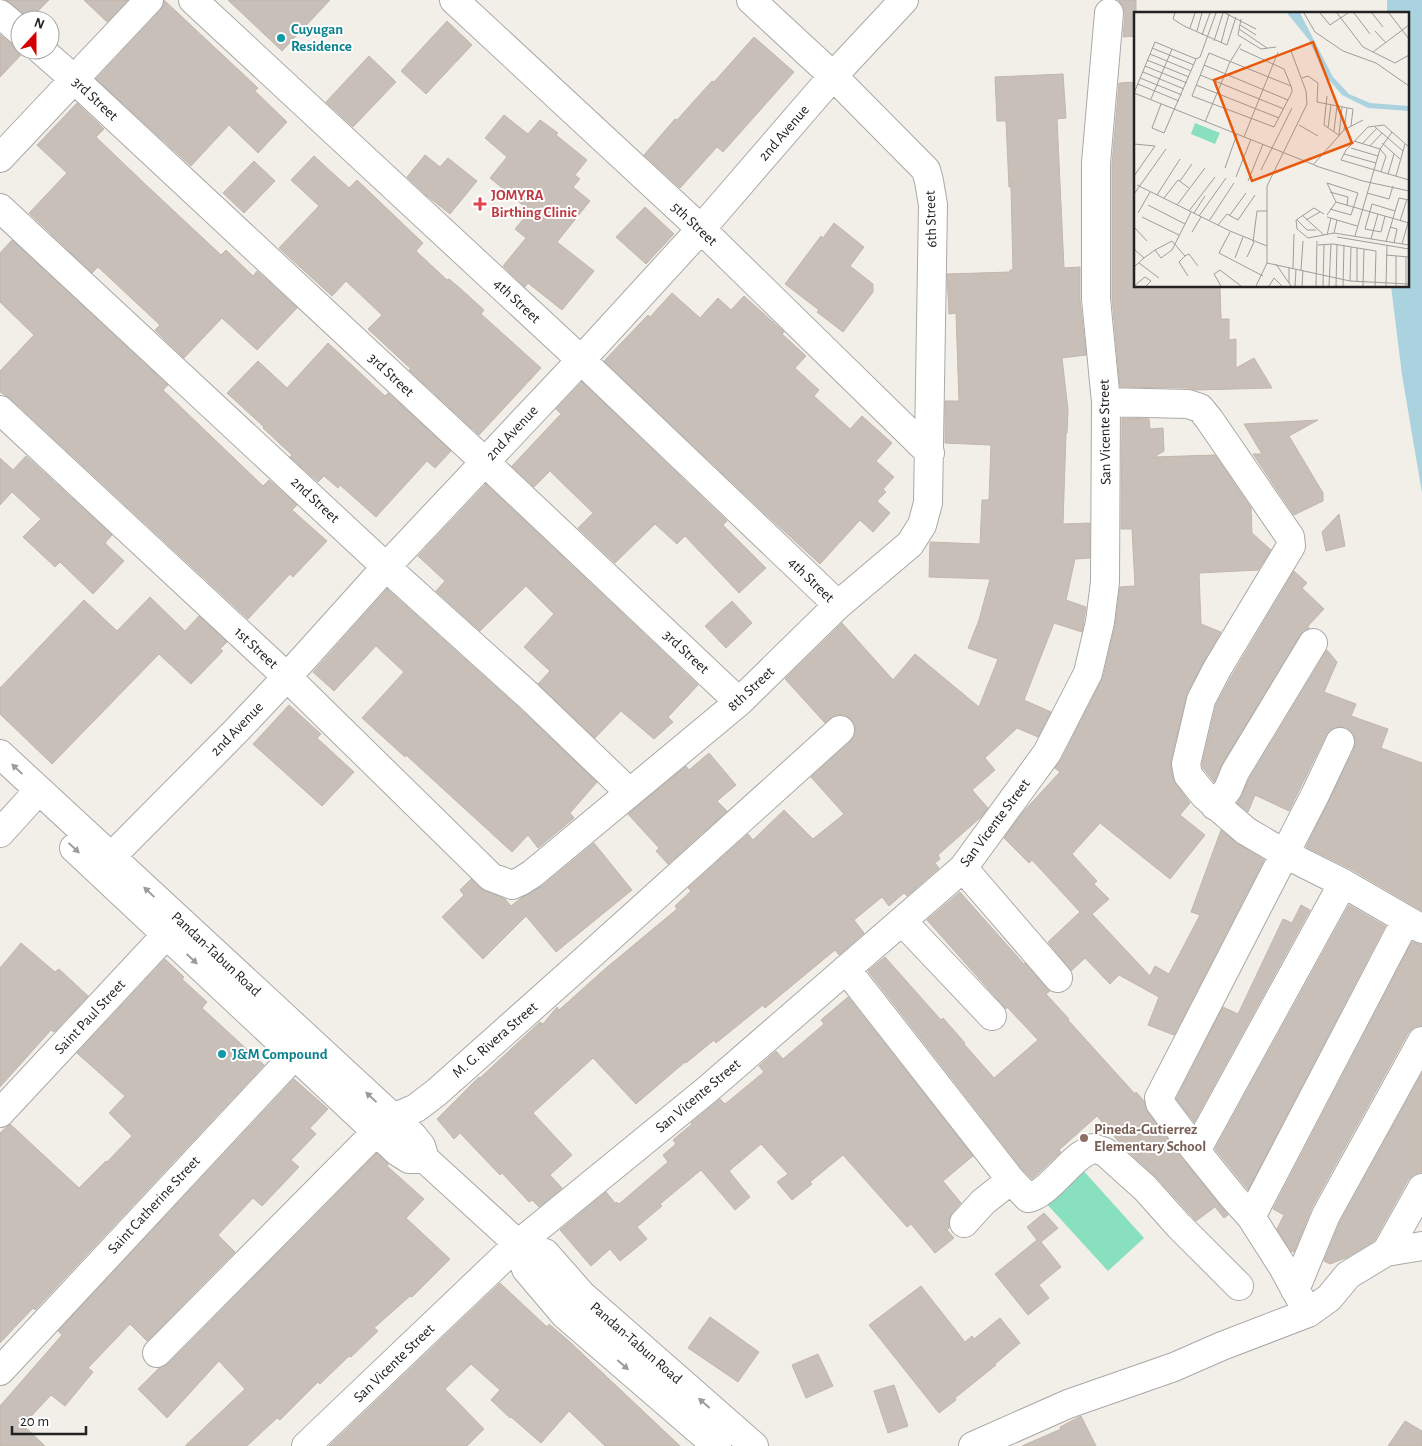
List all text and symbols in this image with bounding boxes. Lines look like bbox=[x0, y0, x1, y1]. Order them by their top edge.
north arrow bbox=[10, 10, 60, 60]
inset map bbox=[1134, 12, 1410, 288]
text: N bbox=[32, 16, 46, 32]
place label: Cuyugan Residence bbox=[291, 22, 352, 54]
marker: Cuyugan Residence bbox=[275, 32, 287, 44]
street label: 3rd Street bbox=[69, 74, 121, 124]
street label: 2nd Avenue bbox=[756, 102, 812, 164]
place label: JOMYRA Birthing Clinic bbox=[491, 188, 577, 220]
street label: 6th Street bbox=[922, 190, 939, 248]
marker: JOMYRA Birthing Clinic bbox=[473, 197, 487, 211]
street label: 5th Street bbox=[668, 199, 720, 249]
street label: 4th Street bbox=[491, 276, 543, 326]
street label: 3rd Street bbox=[365, 350, 417, 400]
street label: San Vicente Street bbox=[1097, 379, 1113, 485]
street label: 2nd Avenue bbox=[483, 403, 541, 463]
street label: 2nd Street bbox=[288, 474, 342, 526]
street label: 4th Street bbox=[785, 555, 837, 606]
street label: 1st Street bbox=[231, 624, 281, 672]
street label: 3rd Street bbox=[660, 627, 712, 677]
street label: 8th Street bbox=[725, 664, 777, 714]
street label: 2nd Avenue bbox=[208, 699, 266, 759]
one-way arrow bbox=[11, 764, 24, 775]
street label: San Vicente Street bbox=[957, 776, 1033, 870]
one-way arrow bbox=[67, 842, 79, 854]
one-way arrow bbox=[143, 886, 155, 898]
street label: Pandan-Tabun Road bbox=[168, 909, 264, 999]
one-way arrow bbox=[186, 953, 198, 965]
street label: Saint Paul Street bbox=[52, 977, 128, 1057]
street label: M. G. Rivera Street bbox=[450, 999, 540, 1081]
place label: J&M Compound bbox=[232, 1047, 328, 1062]
marker: J&M Compound bbox=[216, 1048, 228, 1060]
street label: San Vicente Street bbox=[653, 1056, 743, 1136]
one-way arrow bbox=[366, 1091, 378, 1103]
place label: Pineda-Gutierrez Elementary School bbox=[1094, 1122, 1206, 1154]
marker: Pineda-Gutierrez Elementary School bbox=[1078, 1132, 1090, 1144]
street label: Saint Catherine Street bbox=[105, 1153, 203, 1257]
street label: Pandan-Tabun Road bbox=[587, 1299, 685, 1387]
street label: San Vicente Street bbox=[351, 1321, 437, 1405]
one-way arrow bbox=[616, 1359, 629, 1370]
one-way arrow bbox=[698, 1397, 711, 1408]
scale bar bbox=[12, 1404, 86, 1436]
text: 20 m bbox=[20, 1414, 49, 1429]

